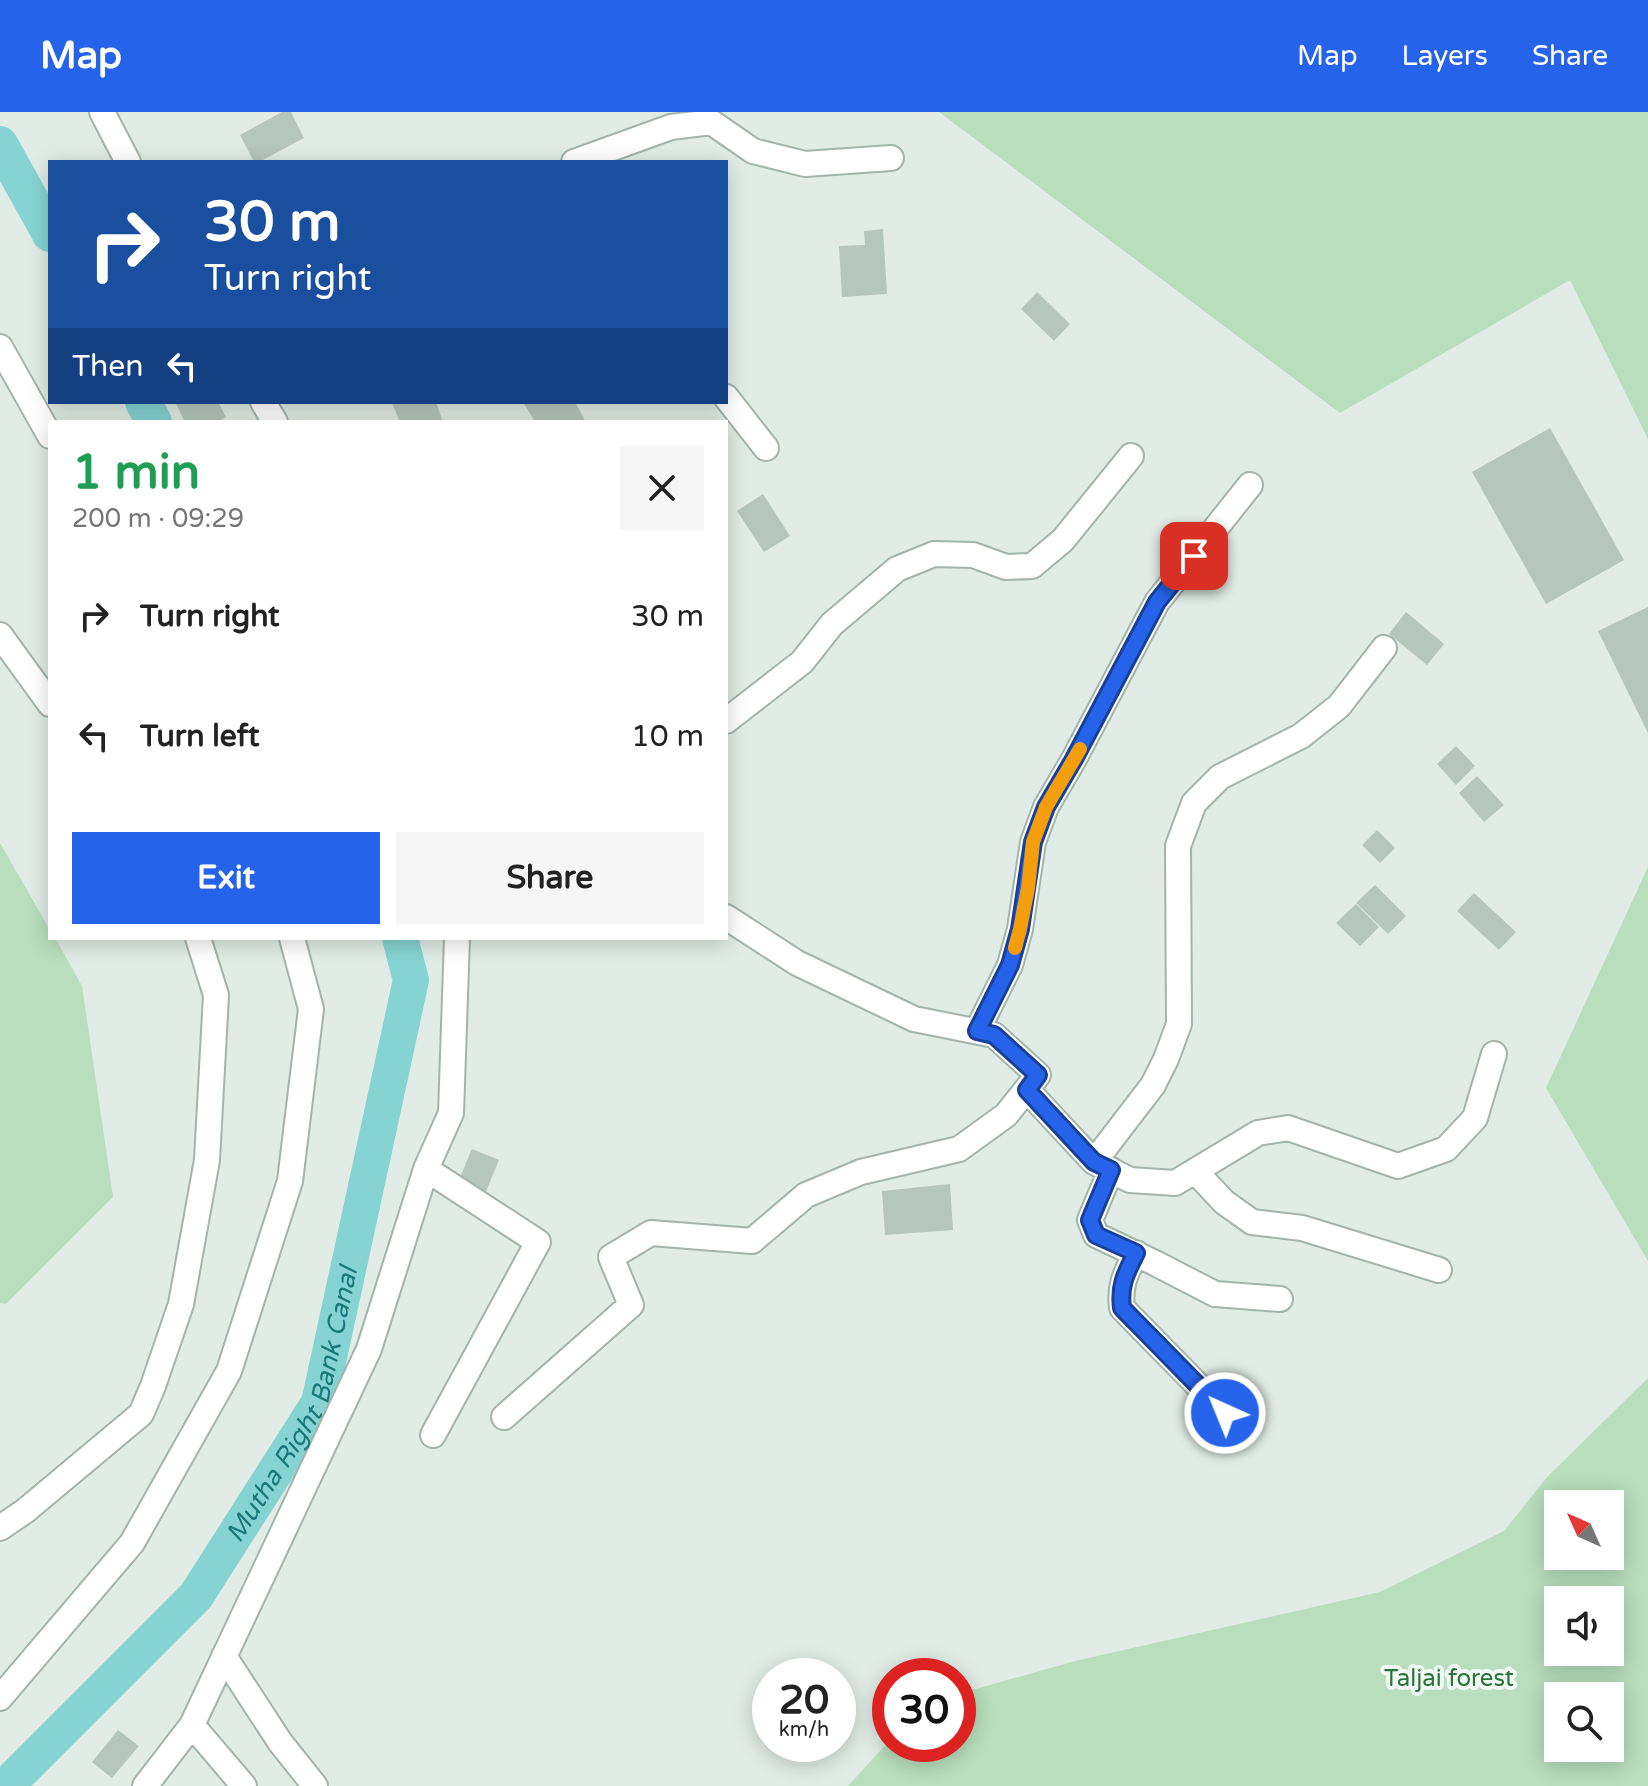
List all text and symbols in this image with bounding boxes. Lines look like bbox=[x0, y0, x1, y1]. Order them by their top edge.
text: Map bbox=[40, 33, 122, 79]
text: Map bbox=[1297, 39, 1358, 73]
text: Layers bbox=[1402, 39, 1488, 73]
text: Share bbox=[1532, 39, 1608, 73]
text: 30 m bbox=[204, 189, 340, 256]
icon: right bbox=[72, 192, 176, 296]
text: Turn right bbox=[204, 257, 371, 300]
icon: left bbox=[160, 344, 204, 388]
text: Then bbox=[72, 348, 144, 385]
text: 1 min bbox=[72, 444, 200, 502]
button: close bbox=[620, 446, 704, 530]
text: 200 m · 09:29 bbox=[72, 503, 244, 534]
pin bbox=[1160, 522, 1228, 590]
icon: arrive bbox=[1172, 534, 1216, 578]
icon: right bbox=[72, 594, 116, 638]
text: Turn right bbox=[140, 598, 280, 635]
text: 30 m bbox=[631, 598, 704, 635]
icon: left bbox=[72, 714, 116, 758]
text: Turn left bbox=[140, 718, 259, 755]
text: 10 m bbox=[631, 718, 704, 755]
button: Exit bbox=[72, 832, 380, 924]
button: Share bbox=[396, 832, 704, 924]
water label: Mutha Right Bank Canal bbox=[219, 1261, 365, 1548]
position arrow bbox=[1183, 1371, 1267, 1455]
north arrow bbox=[1544, 1490, 1624, 1570]
map controls bbox=[1544, 1490, 1624, 1762]
button: sound bbox=[1544, 1586, 1624, 1666]
speed limit sign: 30 bbox=[872, 1658, 976, 1762]
park label: Taljai forest bbox=[1384, 1664, 1514, 1693]
text: 20 bbox=[779, 1676, 829, 1724]
button: search bbox=[1544, 1682, 1624, 1762]
text: km/h bbox=[779, 1718, 829, 1742]

